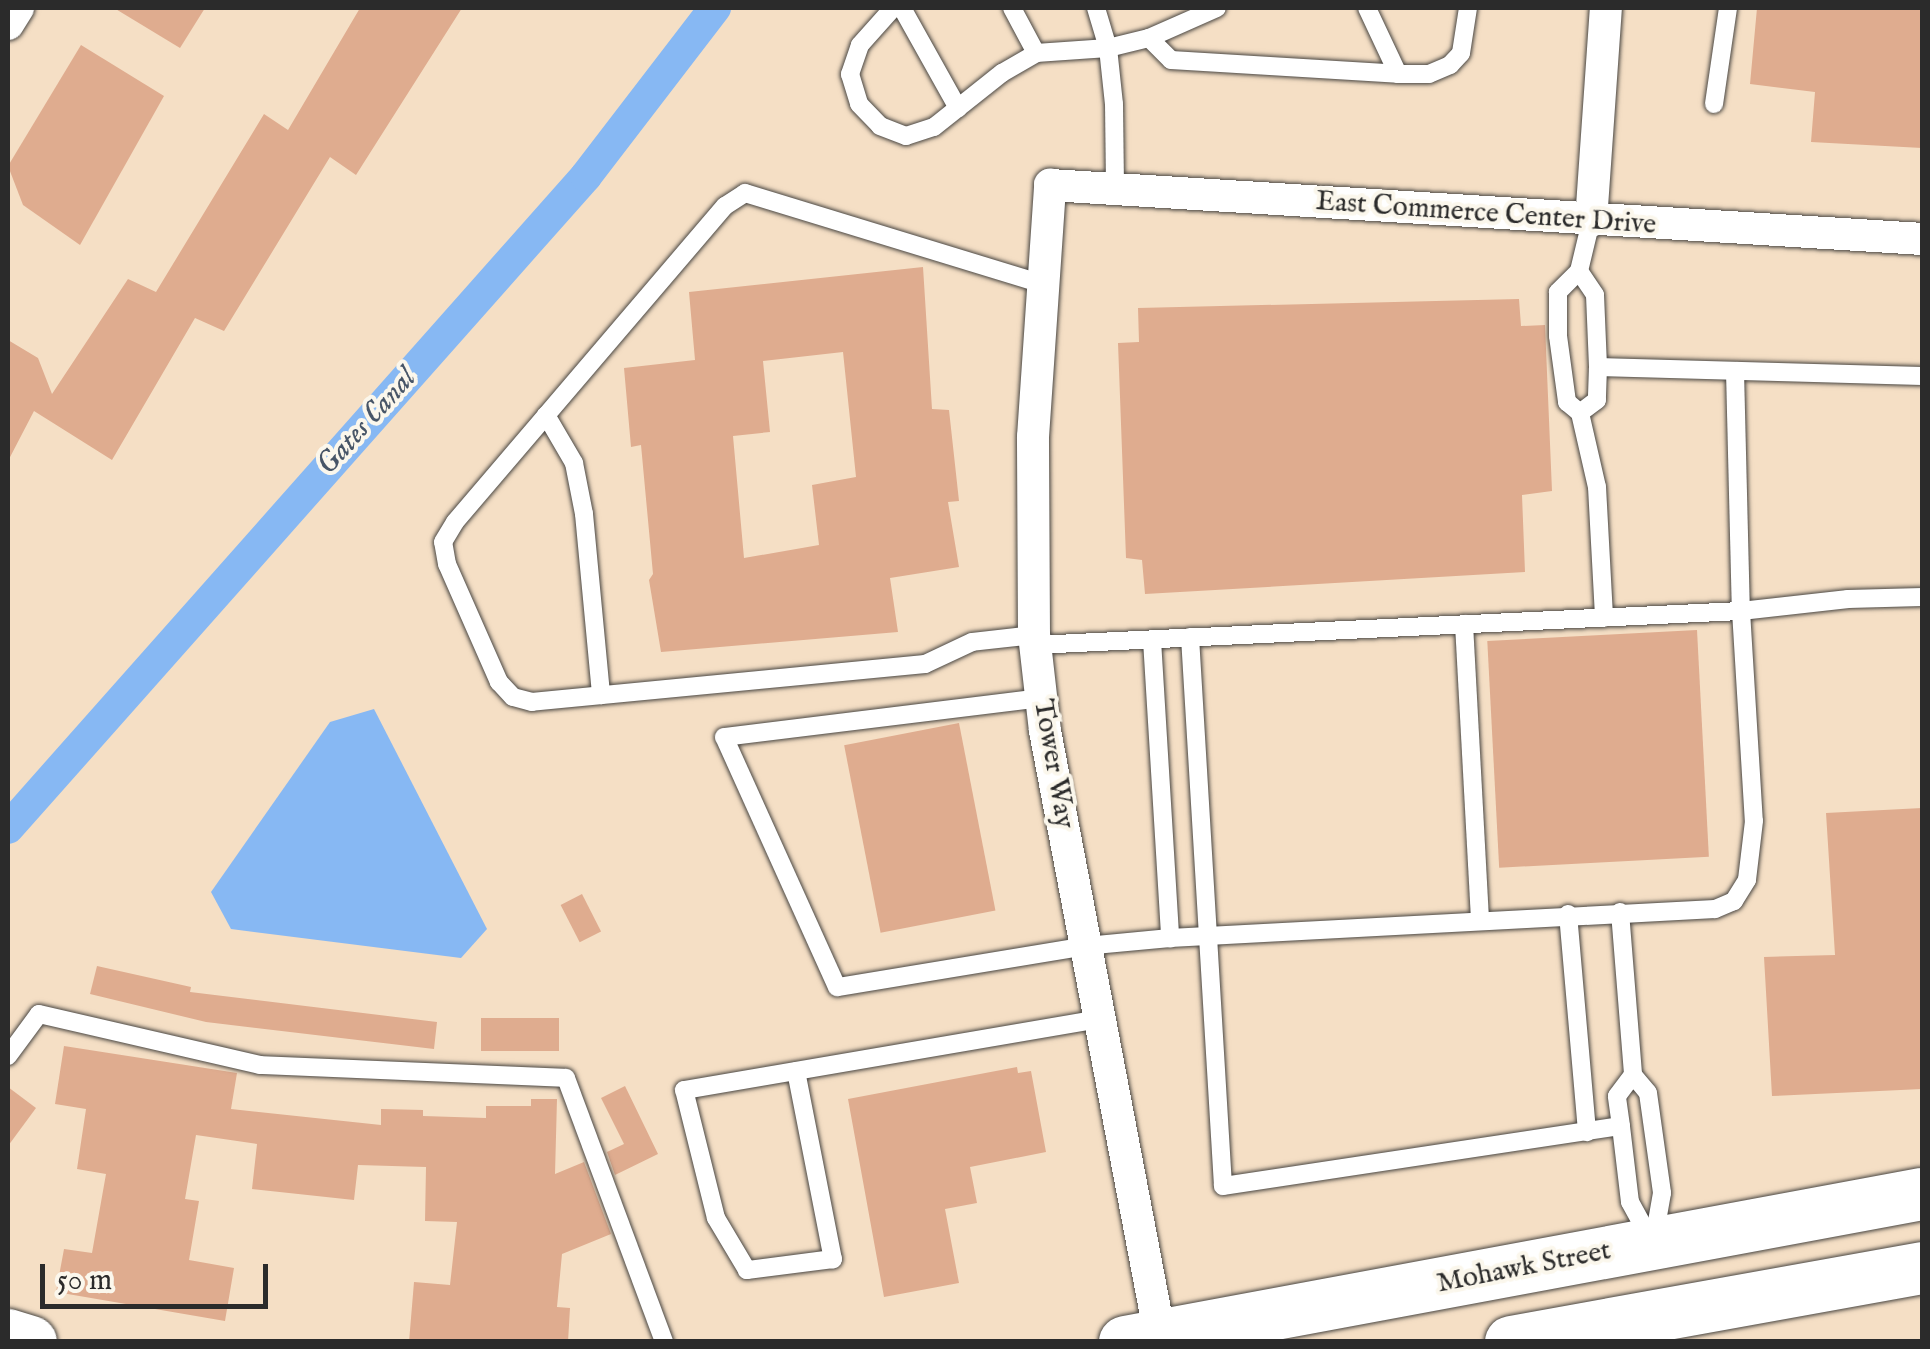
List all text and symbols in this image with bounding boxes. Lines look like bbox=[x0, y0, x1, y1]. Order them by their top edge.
street label: East Commerce Center Drive bbox=[1315, 185, 1657, 243]
water label: Gates Canal bbox=[310, 361, 424, 483]
street label: Tower Way bbox=[1025, 697, 1081, 831]
street label: Mohawk Street bbox=[1434, 1235, 1614, 1301]
scale bar bbox=[45, 1244, 272, 1306]
text: 50 m bbox=[57, 1262, 112, 1300]

